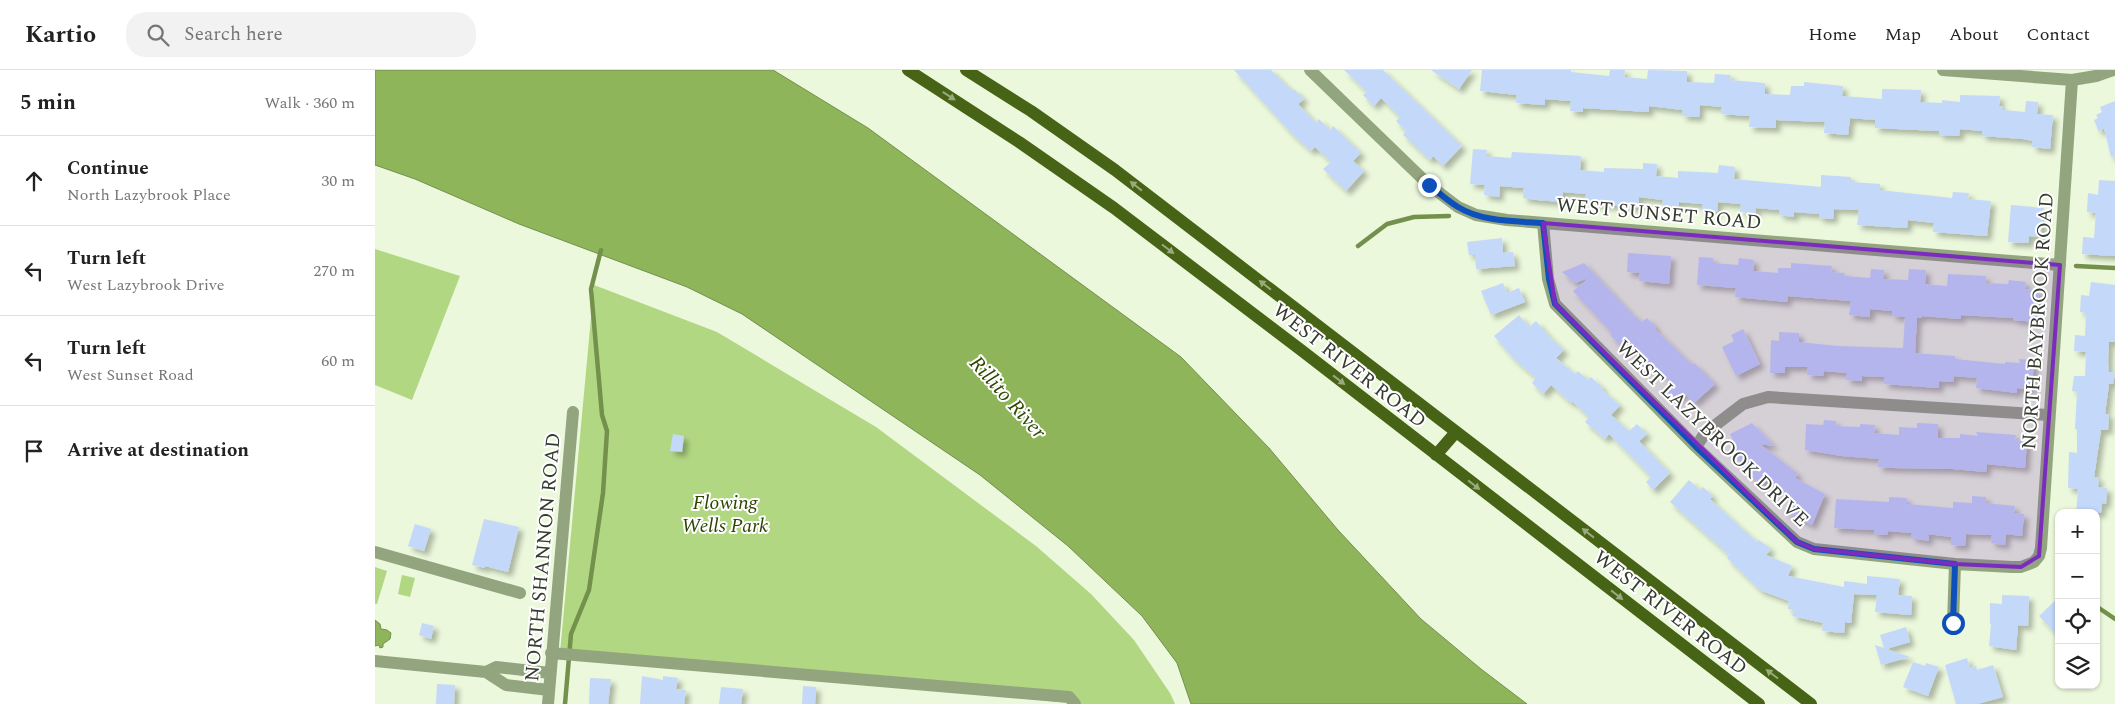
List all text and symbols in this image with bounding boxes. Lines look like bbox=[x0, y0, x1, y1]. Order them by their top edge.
search box bbox=[126, 12, 476, 57]
text: Kartio bbox=[25, 17, 96, 53]
text: Search here bbox=[184, 20, 283, 49]
icon: search bbox=[144, 21, 172, 49]
text: Home bbox=[1808, 21, 1857, 48]
text: Map bbox=[1885, 21, 1921, 48]
text: About bbox=[1949, 21, 1999, 48]
text: Contact bbox=[2027, 21, 2090, 48]
text: 5 min bbox=[20, 87, 76, 119]
text: Walk · 360 m bbox=[264, 91, 355, 115]
one-way arrow bbox=[942, 92, 955, 101]
text: Continue bbox=[67, 154, 149, 183]
icon: ahead bbox=[20, 167, 48, 195]
text: 30 m bbox=[321, 169, 355, 193]
route end bbox=[1418, 174, 1441, 197]
one-way arrow bbox=[1130, 180, 1143, 191]
text: North Lazybrook Place bbox=[67, 183, 231, 207]
street label: WEST SUNSET ROAD bbox=[1555, 190, 1763, 238]
street label: NORTH BAYBROOK ROAD bbox=[2014, 191, 2062, 451]
text: Turn left bbox=[67, 244, 146, 273]
one-way arrow bbox=[1161, 244, 1174, 255]
icon: left bbox=[20, 257, 48, 285]
text: 270 m bbox=[313, 259, 355, 283]
text: West Lazybrook Drive bbox=[67, 273, 225, 297]
one-way arrow bbox=[1258, 279, 1271, 290]
street label: WEST RIVER ROAD bbox=[1266, 296, 1433, 436]
street label: WEST LAZYBROOK DRIVE bbox=[1609, 333, 1816, 534]
text: Turn left bbox=[67, 334, 146, 363]
icon: left bbox=[20, 347, 48, 375]
text: 60 m bbox=[321, 349, 355, 373]
water label: Rillito River bbox=[961, 349, 1054, 447]
text: West Sunset Road bbox=[67, 363, 194, 387]
one-way arrow bbox=[1332, 374, 1345, 385]
street label: NORTH SHANNON ROAD bbox=[517, 431, 569, 683]
text: Arrive at destination bbox=[67, 436, 249, 465]
icon: arrive bbox=[20, 437, 48, 465]
one-way arrow bbox=[1467, 479, 1480, 490]
park label: Flowing Wells Park bbox=[682, 488, 769, 541]
map controls bbox=[2055, 509, 2100, 689]
button: + bbox=[2055, 509, 2100, 554]
one-way arrow bbox=[1581, 528, 1595, 538]
street label: WEST RIVER ROAD bbox=[1587, 543, 1754, 683]
button: − bbox=[2055, 554, 2100, 599]
one-way arrow bbox=[1610, 589, 1623, 600]
button: locate bbox=[2055, 599, 2100, 644]
route start bbox=[1942, 612, 1965, 635]
button: layers bbox=[2055, 644, 2100, 689]
one-way arrow bbox=[1766, 669, 1779, 680]

